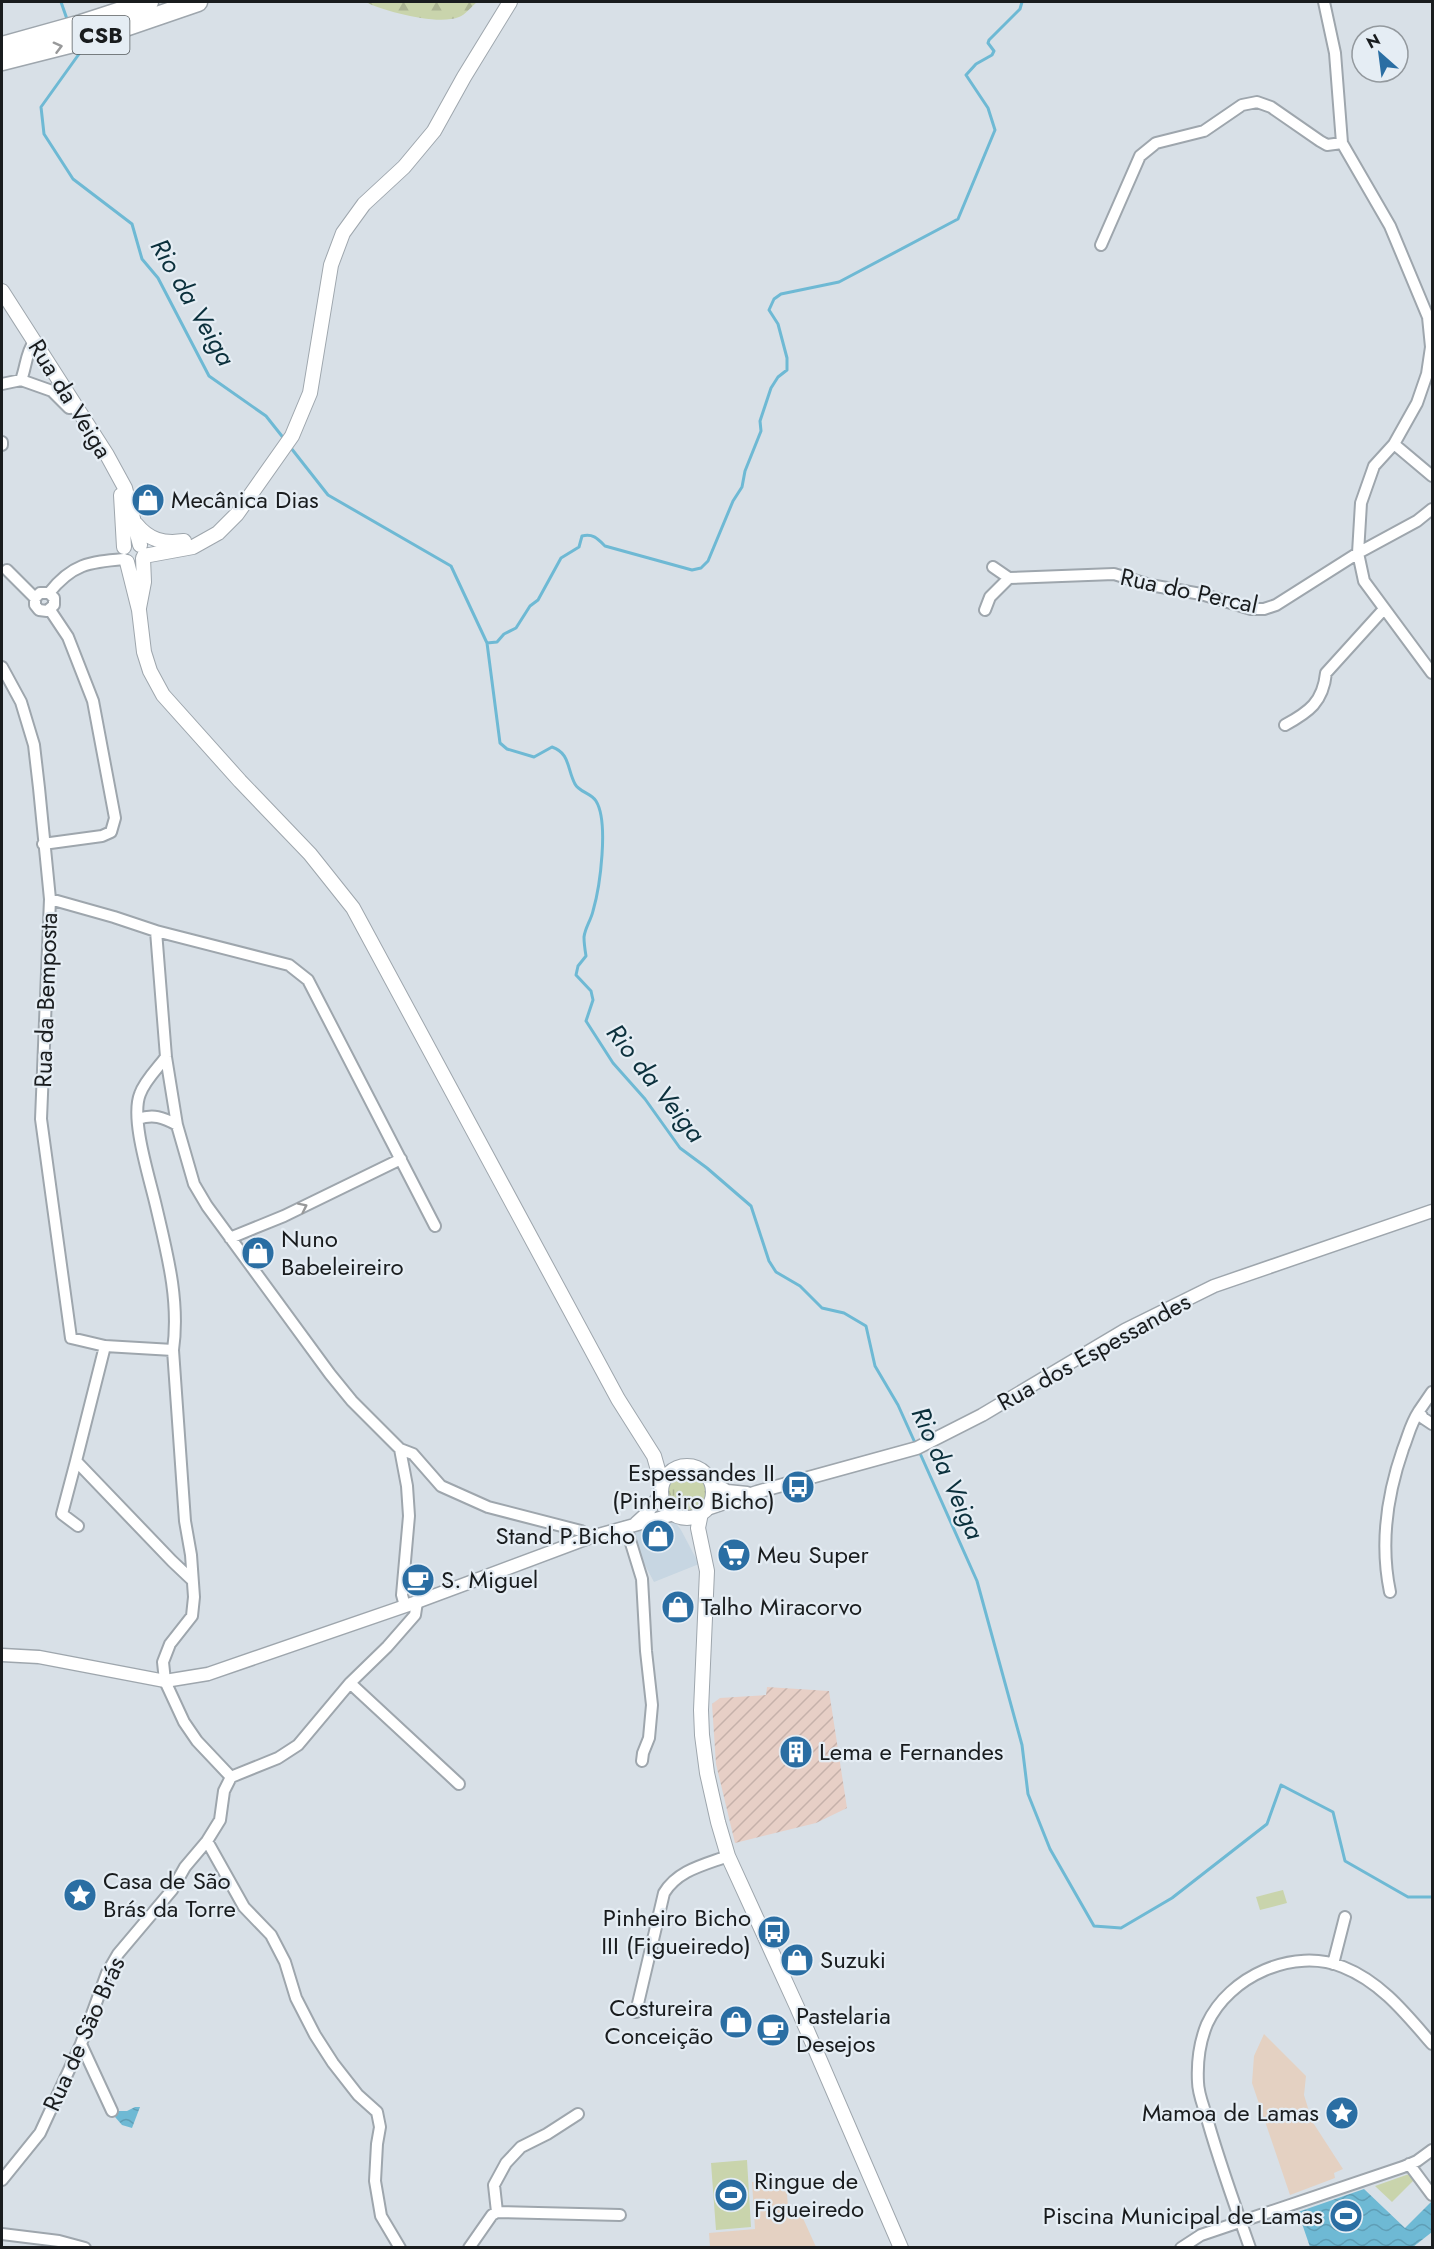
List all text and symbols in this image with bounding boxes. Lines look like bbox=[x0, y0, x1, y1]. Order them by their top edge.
road number: CSB bbox=[72, 16, 130, 54]
north arrow bbox=[1350, 24, 1410, 84]
text: N bbox=[1362, 28, 1384, 54]
one-way arrow bbox=[53, 42, 63, 55]
water label: Rio da Veiga bbox=[141, 231, 245, 373]
street label: Rua da Veiga bbox=[20, 332, 121, 465]
shop icon: Mecânica Dias bbox=[130, 482, 166, 518]
place label: Mecânica Dias bbox=[171, 482, 319, 517]
street label: Rua do Percal bbox=[1117, 559, 1261, 622]
street label: Rua da Bemposta bbox=[25, 912, 66, 1088]
water label: Rio da Veiga bbox=[597, 1015, 715, 1151]
one-way arrow bbox=[297, 1202, 308, 1214]
place label: Nuno Babeleireiro bbox=[281, 1221, 404, 1284]
shop icon: Nuno Babeleireiro bbox=[240, 1235, 276, 1271]
street label: Rua dos Espessandes bbox=[991, 1284, 1197, 1419]
water label: Rio da Veiga bbox=[902, 1401, 994, 1546]
place label: Espessandes II (Pinheiro Bicho) bbox=[612, 1455, 775, 1518]
bus stop icon: Espessandes II (Pinheiro Bicho) bbox=[780, 1469, 816, 1505]
place label: Stand P.Bicho bbox=[496, 1518, 635, 1553]
shop icon: Stand P.Bicho bbox=[640, 1518, 676, 1554]
supermarket icon: Meu Super bbox=[716, 1537, 752, 1573]
place label: Meu Super bbox=[757, 1537, 869, 1572]
cafe icon: S. Miguel bbox=[400, 1562, 436, 1598]
place label: S. Miguel bbox=[441, 1562, 538, 1597]
shop icon: Talho Miracorvo bbox=[660, 1589, 696, 1625]
place label: Talho Miracorvo bbox=[701, 1589, 862, 1624]
building icon: Lema e Fernandes bbox=[778, 1734, 814, 1770]
place label: Lema e Fernandes bbox=[819, 1734, 1004, 1769]
place label: Casa de São Brás da Torre bbox=[103, 1863, 236, 1926]
place icon: Casa de São Brás da Torre bbox=[62, 1877, 98, 1913]
place label: Pinheiro Bicho III (Figueiredo) bbox=[601, 1900, 751, 1963]
bus stop icon: Pinheiro Bicho III (Figueiredo) bbox=[756, 1914, 792, 1950]
shop icon: Suzuki bbox=[779, 1942, 815, 1978]
place label: Suzuki bbox=[820, 1942, 886, 1977]
street label: Rua de São Brás bbox=[34, 1951, 133, 2117]
place label: Costureira Conceição bbox=[605, 1990, 713, 2053]
place label: Pastelaria Desejos bbox=[796, 1998, 891, 2061]
shop icon: Costureira Conceição bbox=[718, 2004, 754, 2040]
cafe icon: Pastelaria Desejos bbox=[755, 2012, 791, 2048]
place label: Mamoa de Lamas bbox=[1142, 2095, 1319, 2130]
place icon: Mamoa de Lamas bbox=[1324, 2095, 1360, 2131]
place label: Ringue de Figueiredo bbox=[754, 2163, 864, 2226]
sports icon: Ringue de Figueiredo bbox=[713, 2177, 749, 2213]
place label: Piscina Municipal de Lamas bbox=[1043, 2198, 1323, 2233]
sports icon: Piscina Municipal de Lamas bbox=[1328, 2198, 1364, 2234]

